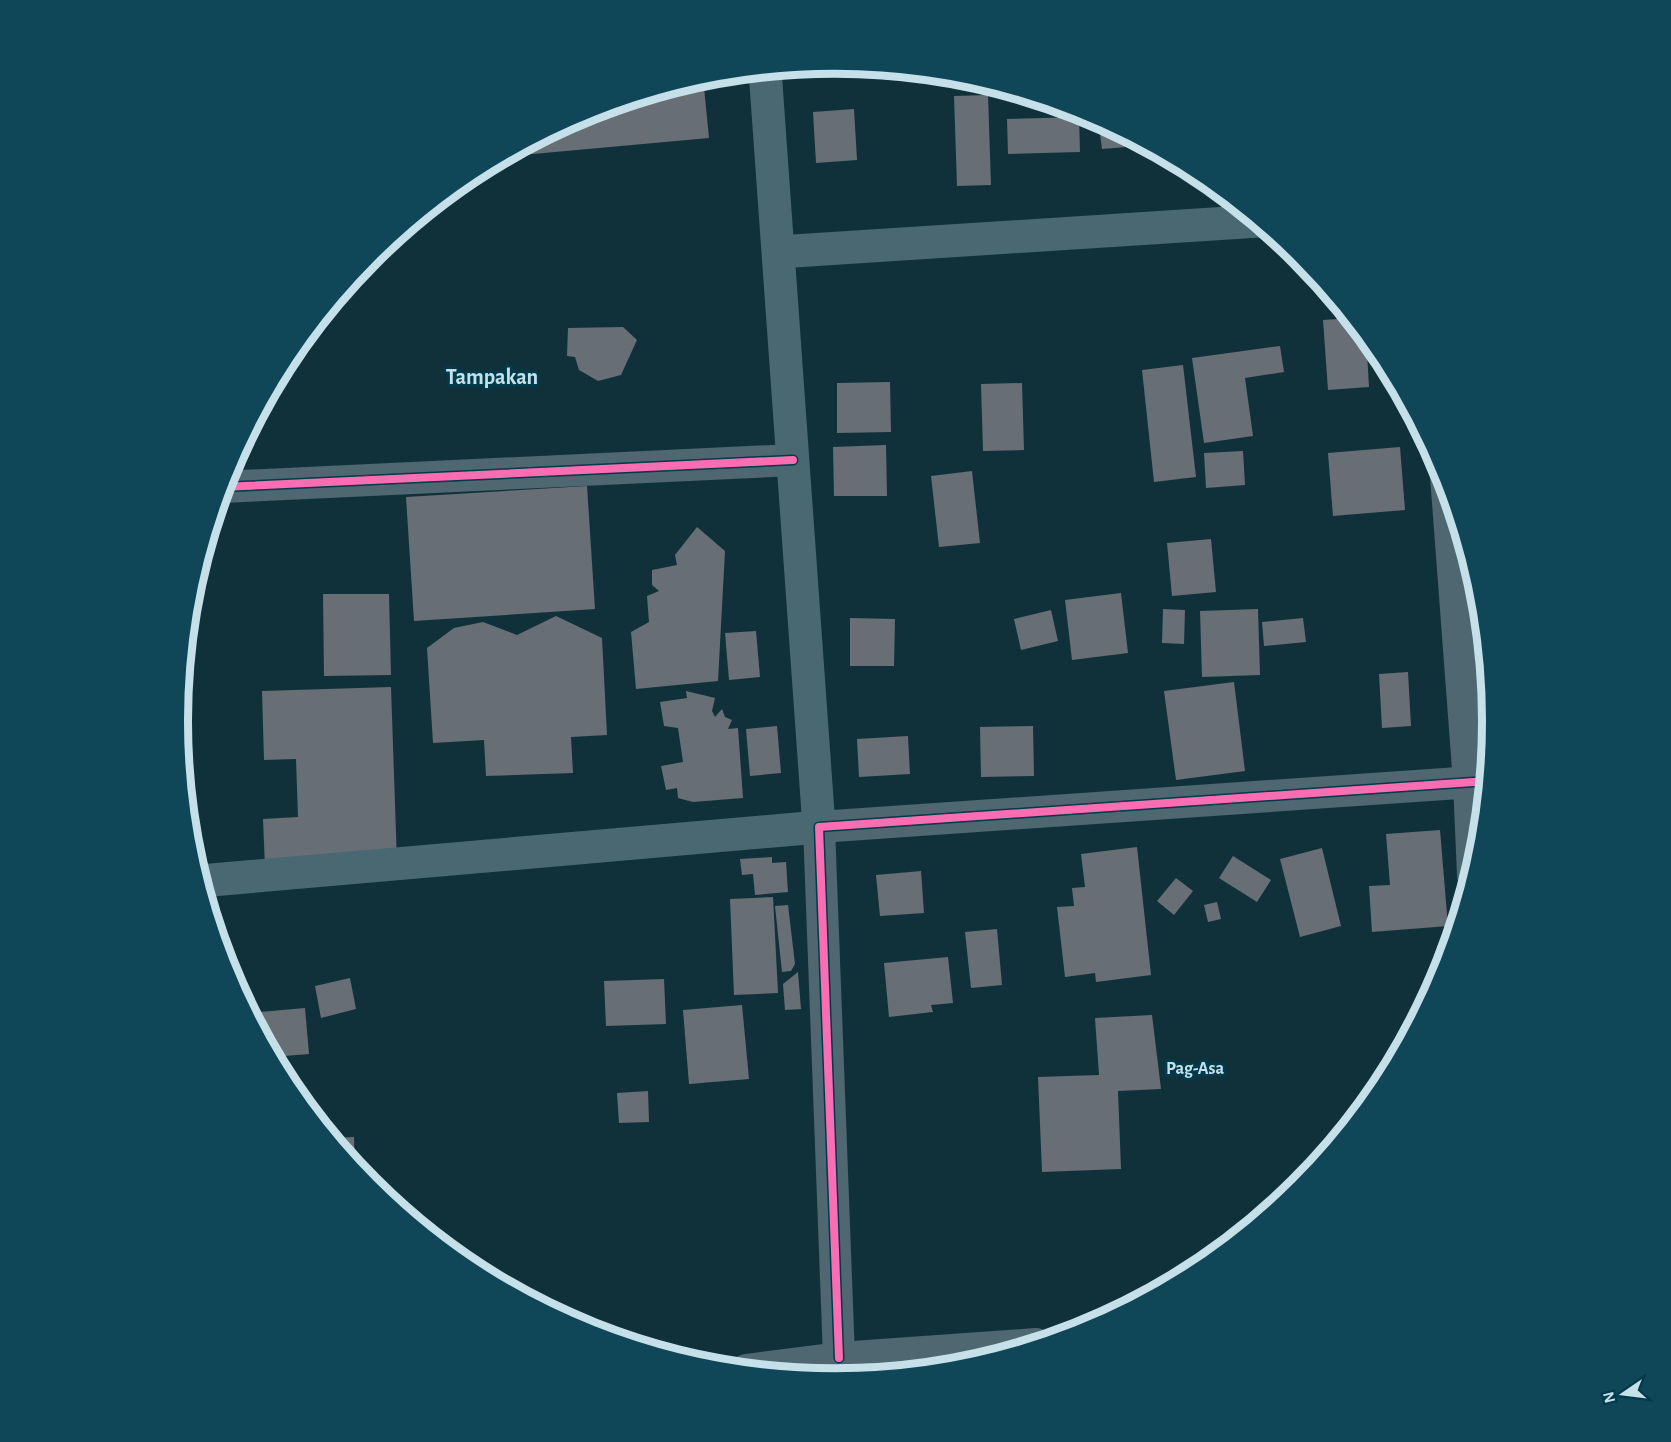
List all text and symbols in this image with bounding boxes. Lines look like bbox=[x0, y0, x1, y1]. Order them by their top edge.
district label: Tampakan bbox=[446, 366, 538, 388]
district label: Pag-Asa bbox=[1166, 1060, 1224, 1078]
north arrow bbox=[1593, 1364, 1653, 1424]
text: N bbox=[1600, 1390, 1619, 1405]

